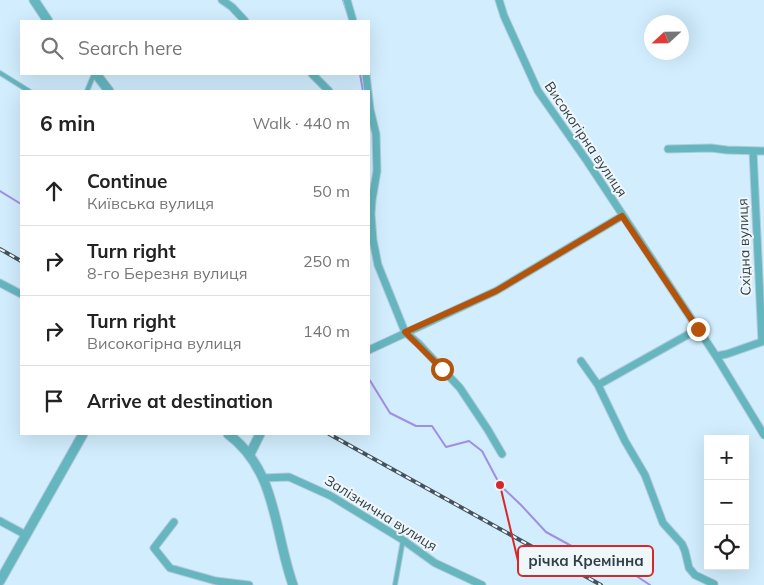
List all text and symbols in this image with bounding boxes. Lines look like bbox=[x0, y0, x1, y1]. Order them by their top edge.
north arrow bbox=[644, 15, 689, 60]
search box bbox=[20, 20, 370, 75]
icon: search bbox=[38, 34, 66, 62]
text: Search here bbox=[78, 36, 182, 60]
street label: Високогірна вулиця bbox=[541, 78, 631, 200]
text: 6 min bbox=[40, 110, 95, 136]
text: Walk · 440 m bbox=[252, 113, 350, 133]
text: Continue bbox=[87, 169, 167, 193]
icon: ahead bbox=[40, 177, 68, 205]
text: 50 m bbox=[313, 181, 350, 201]
text: Київська вулиця bbox=[87, 193, 214, 213]
street label: Східна вулиця bbox=[733, 198, 755, 296]
text: Turn right bbox=[87, 239, 176, 263]
icon: right bbox=[40, 247, 68, 275]
text: 250 m bbox=[303, 251, 350, 271]
text: 8-го Березня вулиця bbox=[87, 263, 248, 283]
text: Turn right bbox=[87, 309, 176, 333]
icon: right bbox=[40, 317, 68, 345]
route end bbox=[687, 318, 710, 341]
text: 140 m bbox=[303, 321, 350, 341]
text: Високогірна вулиця bbox=[87, 333, 242, 353]
route start bbox=[431, 358, 454, 381]
icon: arrive bbox=[40, 387, 68, 415]
text: Arrive at destination bbox=[87, 389, 273, 413]
map controls bbox=[704, 435, 749, 570]
button: + bbox=[704, 435, 749, 480]
street label: Залізнична вулиця bbox=[321, 471, 441, 555]
button: − bbox=[704, 480, 749, 525]
button: locate bbox=[704, 525, 749, 570]
callout: річка Кремінна bbox=[518, 546, 653, 576]
text: річка Кремінна bbox=[528, 551, 644, 570]

